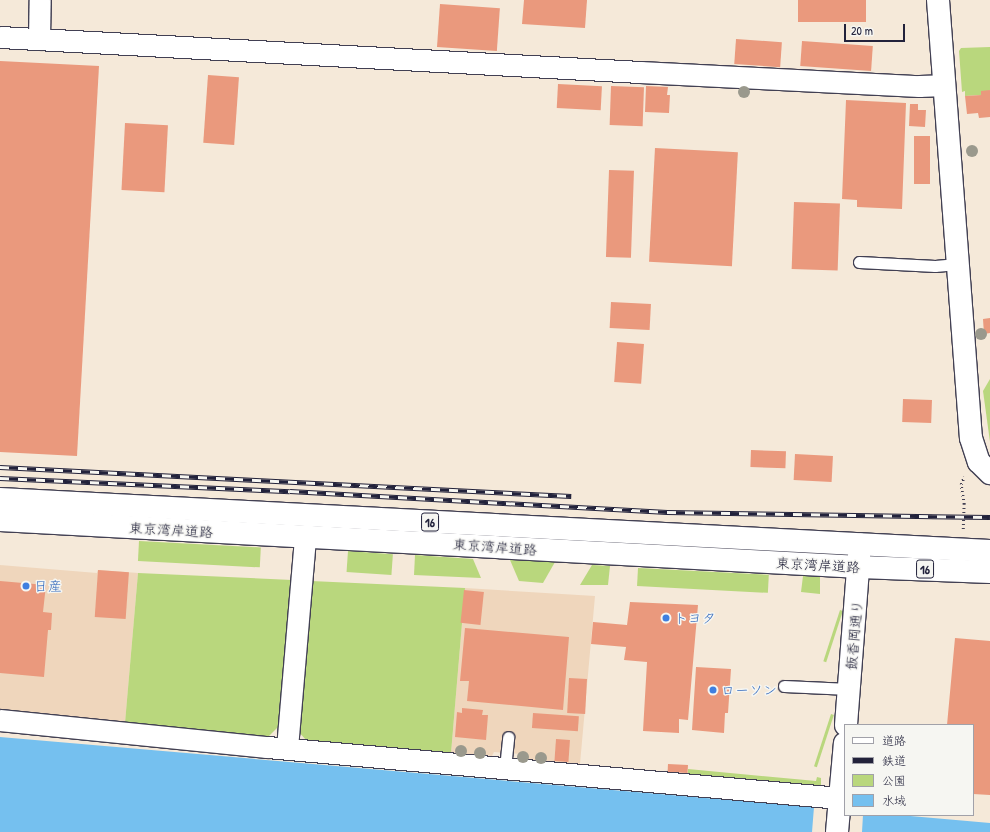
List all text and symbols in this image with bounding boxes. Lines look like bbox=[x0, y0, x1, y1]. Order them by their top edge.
scale bar bbox=[846, 16, 907, 42]
text: 20 m bbox=[851, 22, 873, 39]
road number: 16 bbox=[421, 511, 439, 533]
street label: 東京湾岸道路 bbox=[129, 519, 213, 541]
street label: 東京湾岸道路 bbox=[453, 536, 537, 558]
street label: 東京湾岸道路 bbox=[776, 554, 860, 576]
road number: 16 bbox=[916, 558, 934, 580]
place label: 日産 bbox=[34, 578, 62, 594]
marker: 日産 bbox=[21, 581, 31, 591]
street label: 飯香岡通り bbox=[843, 599, 865, 671]
place label: トヨタ bbox=[674, 610, 716, 626]
marker: トヨタ bbox=[661, 613, 671, 623]
place label: ローソン bbox=[721, 682, 777, 698]
marker: ローソン bbox=[708, 685, 718, 695]
legend bbox=[844, 724, 974, 816]
text: 道路 bbox=[882, 732, 906, 749]
text: 鉄道 bbox=[882, 752, 906, 769]
text: 公園 bbox=[882, 772, 906, 789]
text: 水域 bbox=[882, 792, 906, 809]

